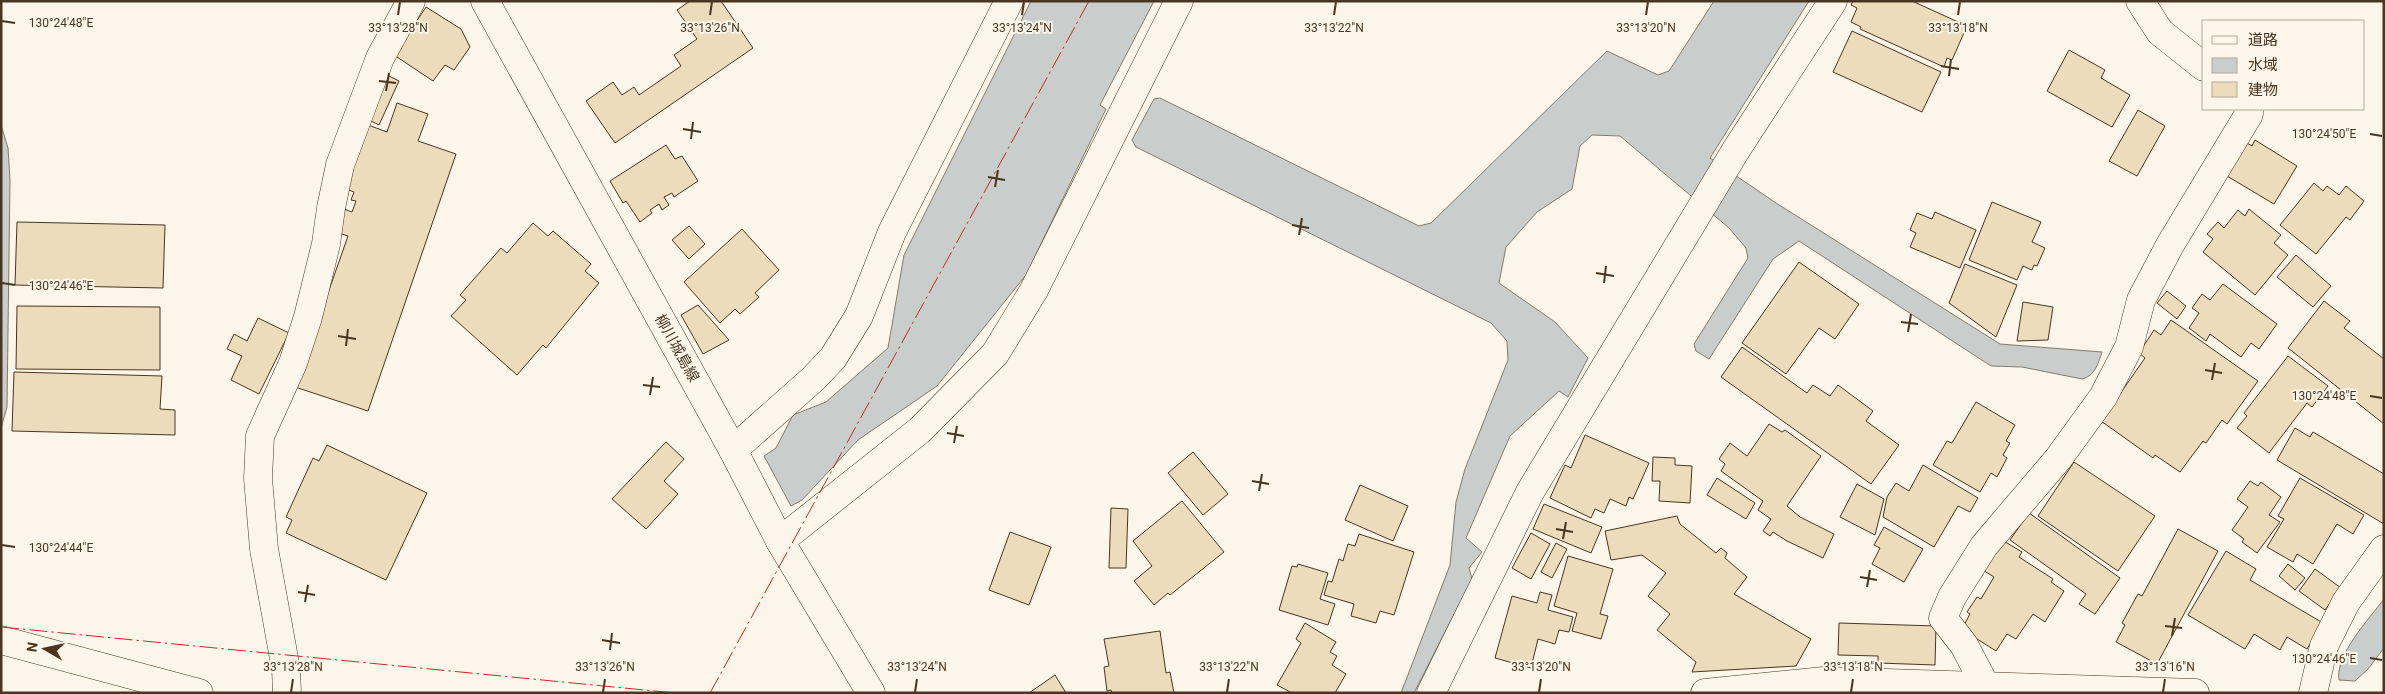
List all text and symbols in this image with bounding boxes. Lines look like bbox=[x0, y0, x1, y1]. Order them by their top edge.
text: 130°24'48"E bbox=[29, 16, 93, 30]
legend bbox=[2202, 20, 2365, 110]
text: 33°13'28"N bbox=[368, 21, 428, 35]
text: 33°13'26"N bbox=[680, 21, 740, 35]
text: 33°13'24"N bbox=[992, 21, 1052, 35]
text: 33°13'22"N bbox=[1304, 21, 1364, 35]
text: 33°13'20"N bbox=[1616, 21, 1676, 35]
text: 33°13'18"N bbox=[1928, 21, 1988, 35]
text: 道路 bbox=[2248, 31, 2278, 49]
text: 水域 bbox=[2248, 56, 2278, 74]
text: 建物 bbox=[2248, 81, 2278, 99]
text: 130°24'50"E bbox=[2292, 127, 2356, 141]
text: 130°24'46"E bbox=[29, 279, 93, 293]
street label: 柳川城島線 bbox=[651, 311, 703, 385]
text: 130°24'48"E bbox=[2292, 389, 2356, 403]
text: 130°24'44"E bbox=[29, 541, 93, 555]
north arrow bbox=[20, 624, 70, 674]
text: N bbox=[23, 641, 41, 653]
text: 130°24'46"E bbox=[2292, 652, 2356, 666]
text: 33°13'28"N bbox=[263, 660, 323, 674]
text: 33°13'26"N bbox=[575, 660, 635, 674]
text: 33°13'24"N bbox=[887, 660, 947, 674]
text: 33°13'22"N bbox=[1199, 660, 1259, 674]
text: 33°13'20"N bbox=[1511, 660, 1571, 674]
text: 33°13'18"N bbox=[1823, 660, 1883, 674]
text: 33°13'16"N bbox=[2135, 660, 2195, 674]

